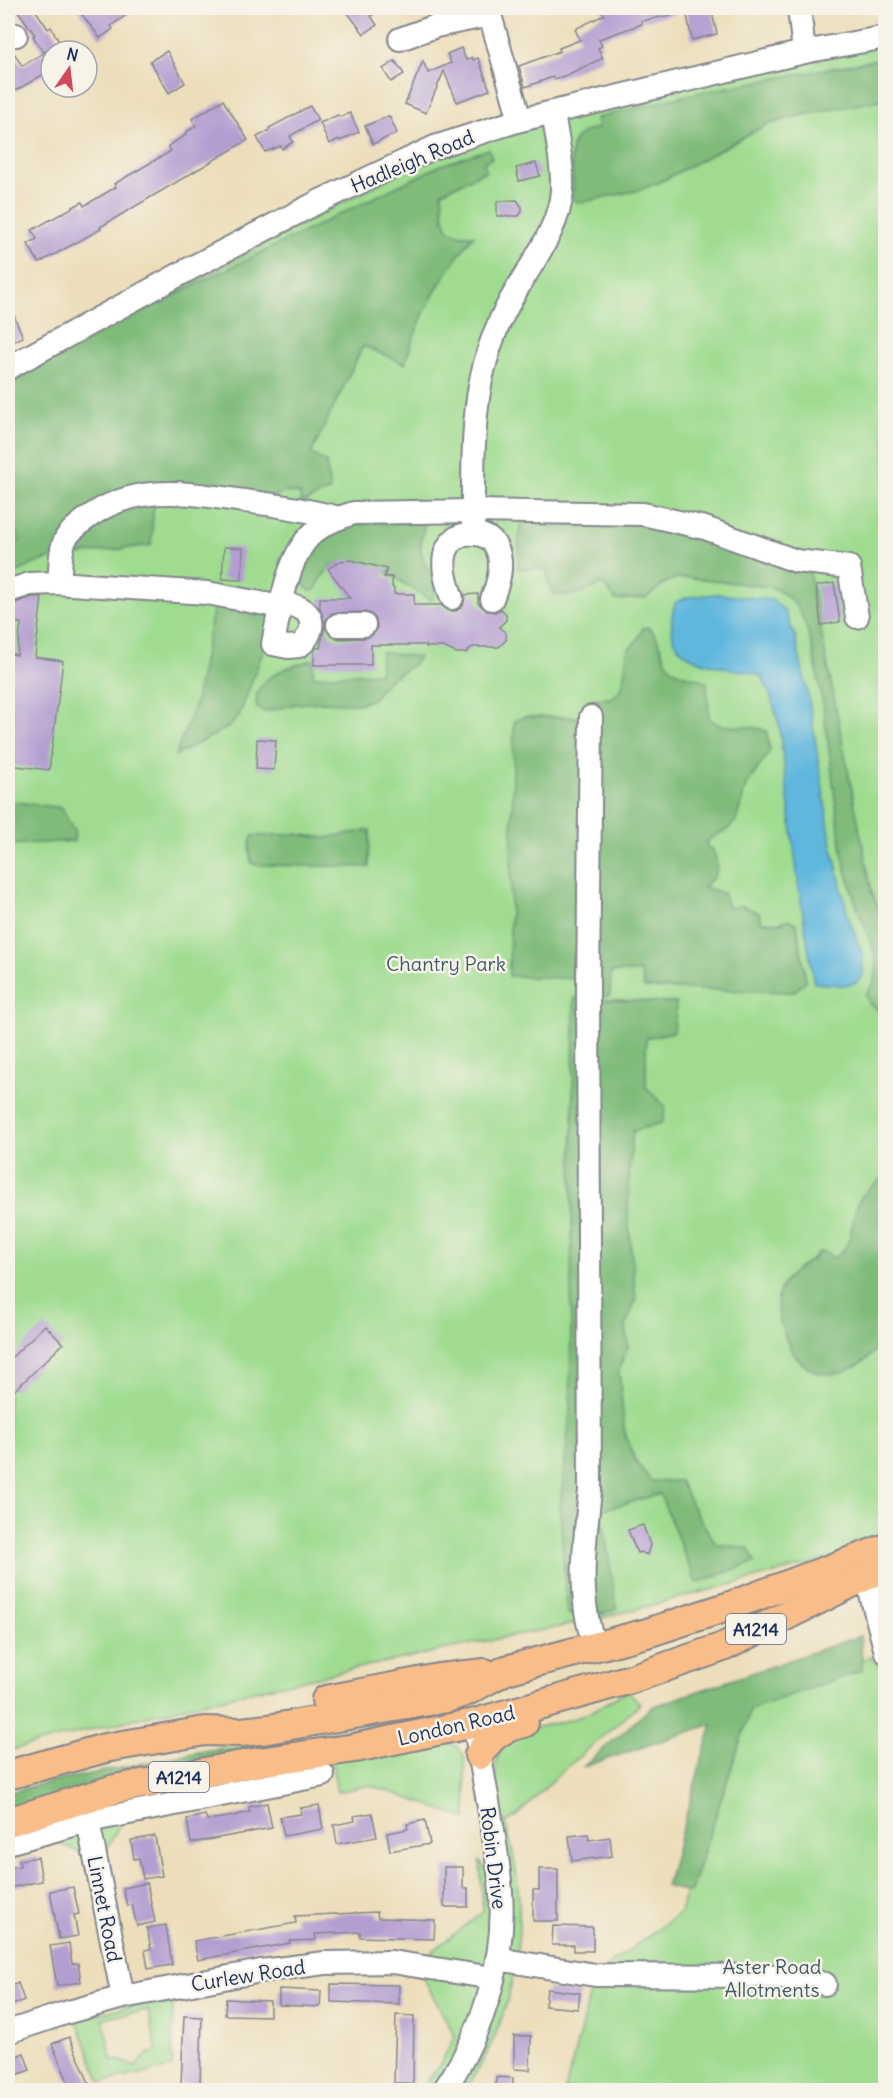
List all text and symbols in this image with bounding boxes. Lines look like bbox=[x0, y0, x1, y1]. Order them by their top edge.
north arrow bbox=[39, 39, 99, 99]
text: N bbox=[65, 43, 80, 65]
street label: Hadleigh Road bbox=[347, 124, 478, 198]
park label: Chantry Park bbox=[386, 951, 506, 976]
road number: A1214 bbox=[726, 1614, 786, 1644]
street label: London Road bbox=[395, 1699, 517, 1751]
road number: A1214 bbox=[149, 1762, 209, 1792]
street label: Robin Drive bbox=[475, 1805, 513, 1911]
street label: Linnet Road bbox=[82, 1854, 128, 1964]
street label: Curlew Road bbox=[189, 1954, 307, 1996]
park label: Aster Road Allotments bbox=[722, 1954, 822, 2002]

